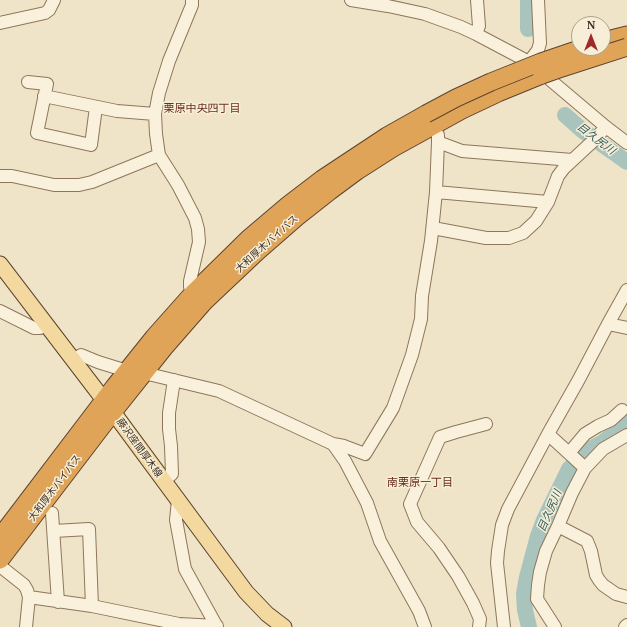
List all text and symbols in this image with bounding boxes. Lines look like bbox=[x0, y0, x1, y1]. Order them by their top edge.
north arrow bbox=[571, 16, 611, 56]
text: N bbox=[587, 17, 595, 32]
district label: 栗原中央四丁目 bbox=[164, 102, 240, 116]
water label: 目久尻川 bbox=[574, 120, 618, 158]
street label: 大和厚木バイパス bbox=[233, 213, 301, 275]
street label: 藤沢座間厚木線 bbox=[114, 416, 164, 480]
street label: 大和厚木バイパス bbox=[26, 452, 84, 524]
district label: 南栗原一丁目 bbox=[387, 476, 453, 490]
water label: 目久尻川 bbox=[535, 488, 565, 534]

